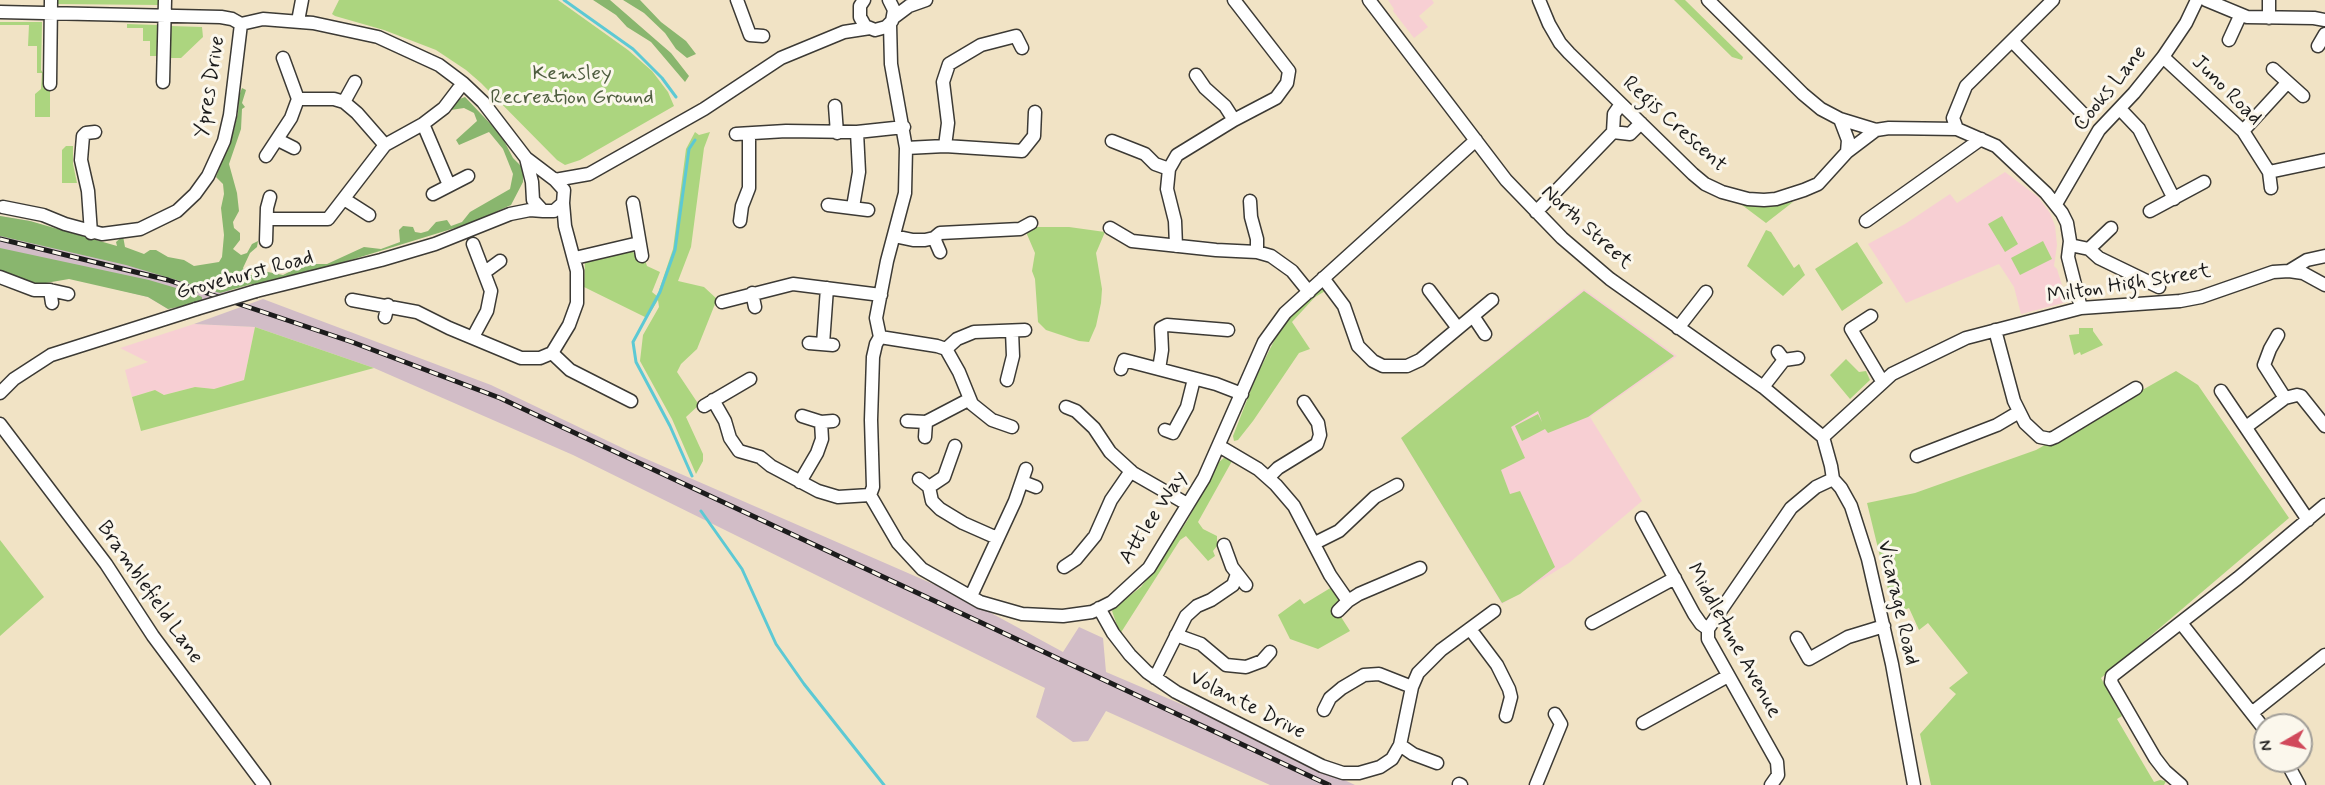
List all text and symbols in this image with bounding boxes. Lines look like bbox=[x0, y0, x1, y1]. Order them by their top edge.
street label: Ypres Drive bbox=[191, 34, 231, 140]
street label: Cooks Lane bbox=[2069, 41, 2153, 137]
street label: Juno Road bbox=[2185, 50, 2267, 132]
park label: Kemsley Recreation Ground bbox=[490, 62, 654, 112]
street label: Regis Crescent bbox=[1617, 72, 1731, 178]
street label: North Street bbox=[1535, 180, 1637, 276]
street label: Grovehurst Road bbox=[174, 246, 316, 306]
street label: Milton High Street bbox=[2045, 260, 2213, 310]
street label: Attlee Way bbox=[1114, 466, 1194, 570]
street label: Bramblefield Lane bbox=[90, 517, 208, 669]
street label: Vicarage Road bbox=[1870, 538, 1924, 668]
street label: Middletune Avenue bbox=[1680, 559, 1786, 723]
street label: Volante Drive bbox=[1185, 666, 1309, 746]
north arrow bbox=[2253, 713, 2313, 773]
text: N bbox=[2255, 739, 2278, 752]

